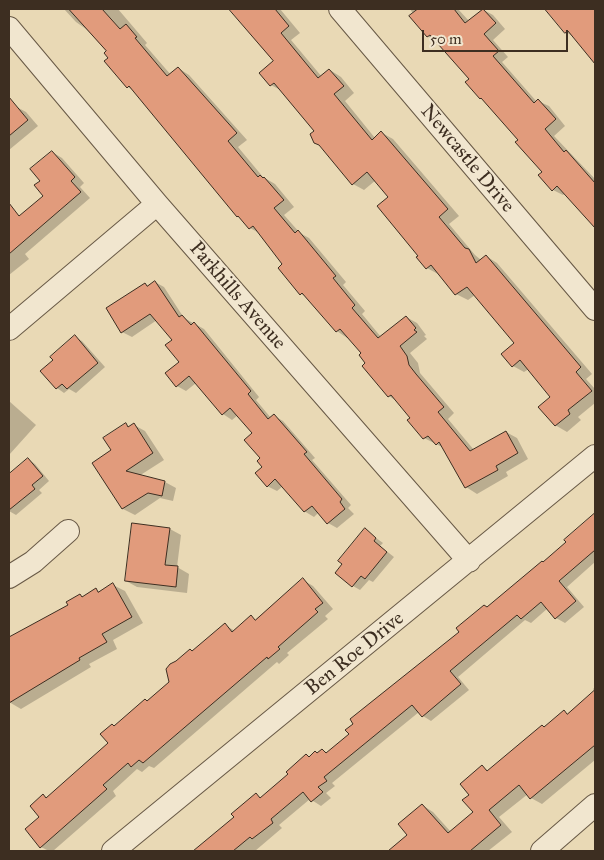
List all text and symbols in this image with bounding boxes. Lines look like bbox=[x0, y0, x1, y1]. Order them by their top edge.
scale bar bbox=[424, 20, 570, 52]
text: 50 m bbox=[430, 30, 462, 48]
street label: Newcastle Drive bbox=[415, 100, 519, 218]
street label: Parkhills Avenue bbox=[184, 237, 290, 355]
street label: Ben Roe Drive bbox=[301, 607, 409, 701]

